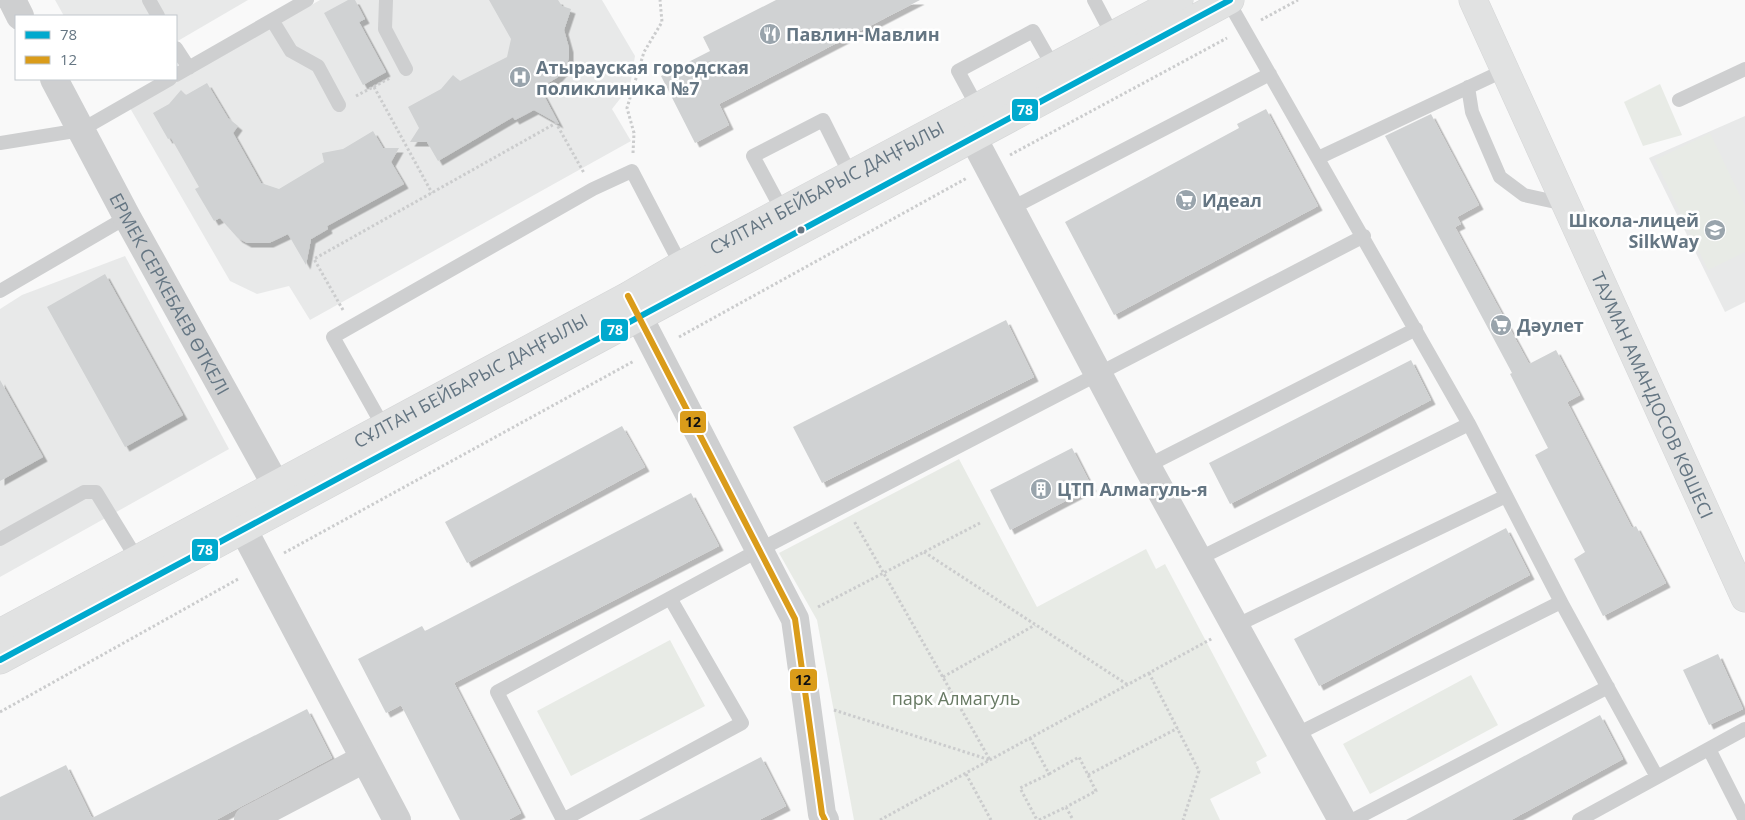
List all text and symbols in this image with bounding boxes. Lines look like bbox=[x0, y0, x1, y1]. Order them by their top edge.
legend bbox=[15, 15, 178, 80]
restaurant icon: Павлин-Мавлин bbox=[758, 22, 782, 46]
place label: Павлин-Мавлин bbox=[786, 22, 940, 46]
text: 78 bbox=[60, 24, 77, 44]
text: 12 bbox=[60, 49, 77, 69]
place label: Атырауская городская поликлиника №7 bbox=[536, 55, 749, 100]
hospital icon: Атырауская городская поликлиника №7 bbox=[508, 65, 532, 89]
line badge: 78 bbox=[1011, 98, 1039, 122]
text: 78 bbox=[1017, 100, 1033, 119]
street label: СҰЛТАН БЕЙБАРЫС ДАҢҒЫЛЫ bbox=[705, 115, 948, 260]
supermarket icon: Идеал bbox=[1174, 188, 1198, 212]
place label: Идеал bbox=[1202, 188, 1262, 212]
street label: ЕРМЕК СЕРКЕБАЕВ ӨТКЕЛІ bbox=[104, 189, 235, 399]
place label: Школа-лицей SilkWay bbox=[1568, 208, 1700, 253]
school or university icon: Школа-лицей SilkWay bbox=[1703, 218, 1727, 242]
unlabelled marker bbox=[796, 225, 806, 235]
street label: ТАУМАН АМАНДОСОВ КӨШЕСІ bbox=[1586, 268, 1719, 522]
street label: СҰЛТАН БЕЙБАРЫС ДАҢҒЫЛЫ bbox=[349, 308, 592, 453]
supermarket icon: Дәулет bbox=[1489, 313, 1513, 337]
place label: Дәулет bbox=[1517, 313, 1584, 337]
line badge: 78 bbox=[600, 318, 629, 342]
text: 78 bbox=[607, 320, 623, 339]
line badge: 12 bbox=[679, 410, 707, 434]
text: 12 bbox=[685, 412, 701, 431]
building icon: ЦТП Алмагуль-я bbox=[1029, 477, 1053, 501]
place label: ЦТП Алмагуль-я bbox=[1057, 477, 1208, 501]
line badge: 78 bbox=[191, 538, 219, 562]
text: 78 bbox=[197, 540, 213, 559]
line badge: 12 bbox=[789, 668, 818, 692]
text: 12 bbox=[795, 670, 811, 689]
park label: парк Алмагуль bbox=[892, 686, 1020, 710]

